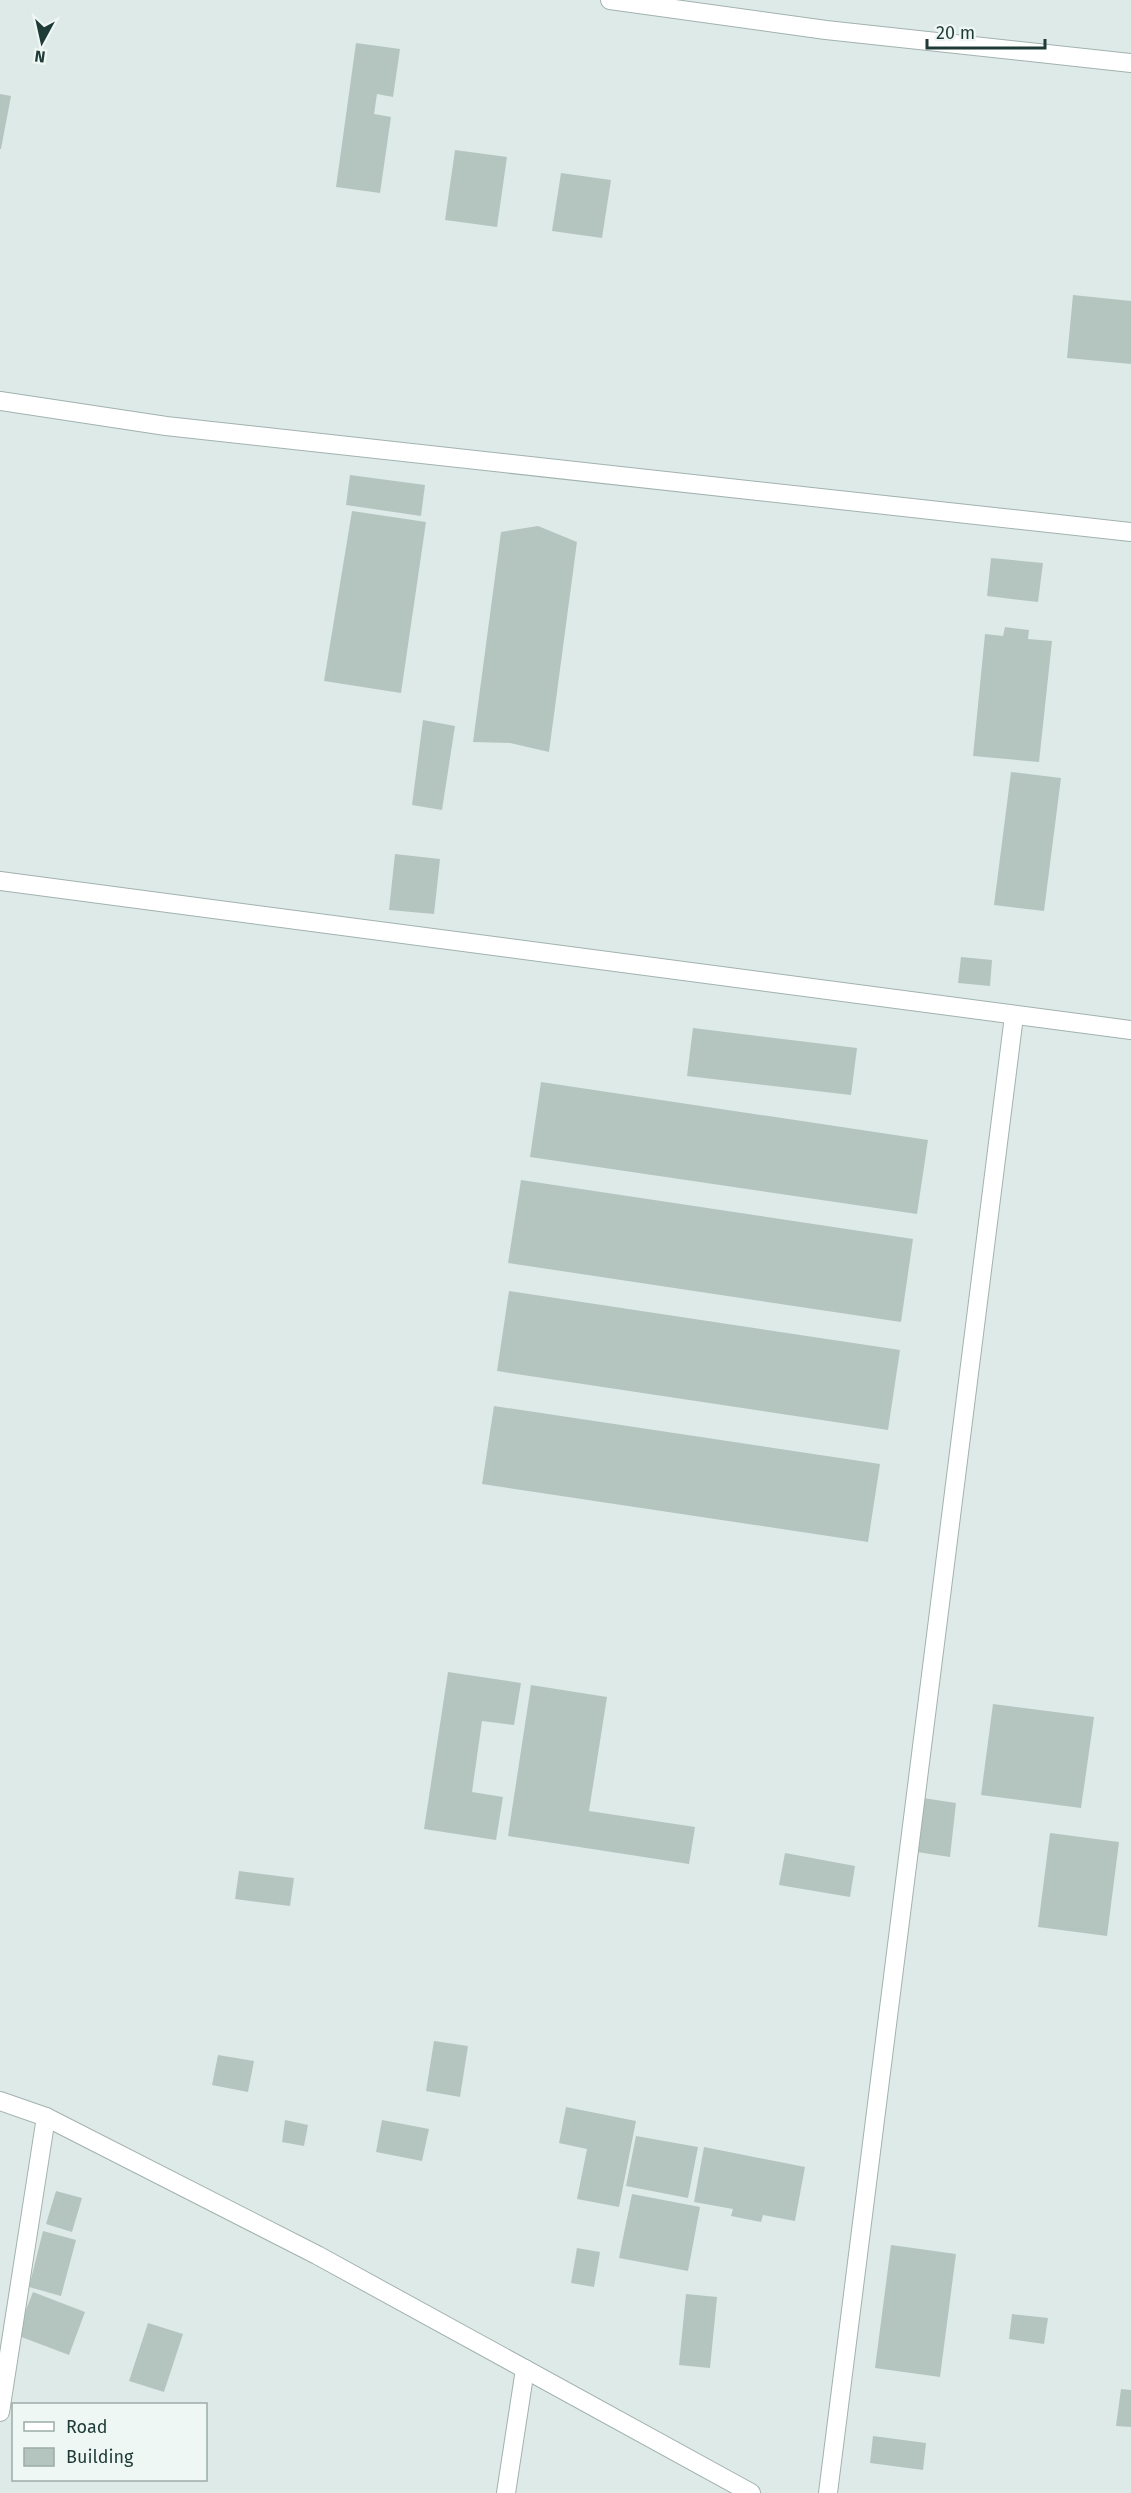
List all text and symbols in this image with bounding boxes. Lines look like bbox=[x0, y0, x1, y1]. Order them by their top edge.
north arrow bbox=[12, 12, 72, 72]
scale bar bbox=[927, 12, 1046, 50]
text: 20 m bbox=[936, 22, 975, 44]
text: N bbox=[33, 46, 47, 67]
legend bbox=[12, 2403, 207, 2481]
text: Road bbox=[66, 2416, 108, 2438]
text: Building bbox=[66, 2446, 134, 2468]

